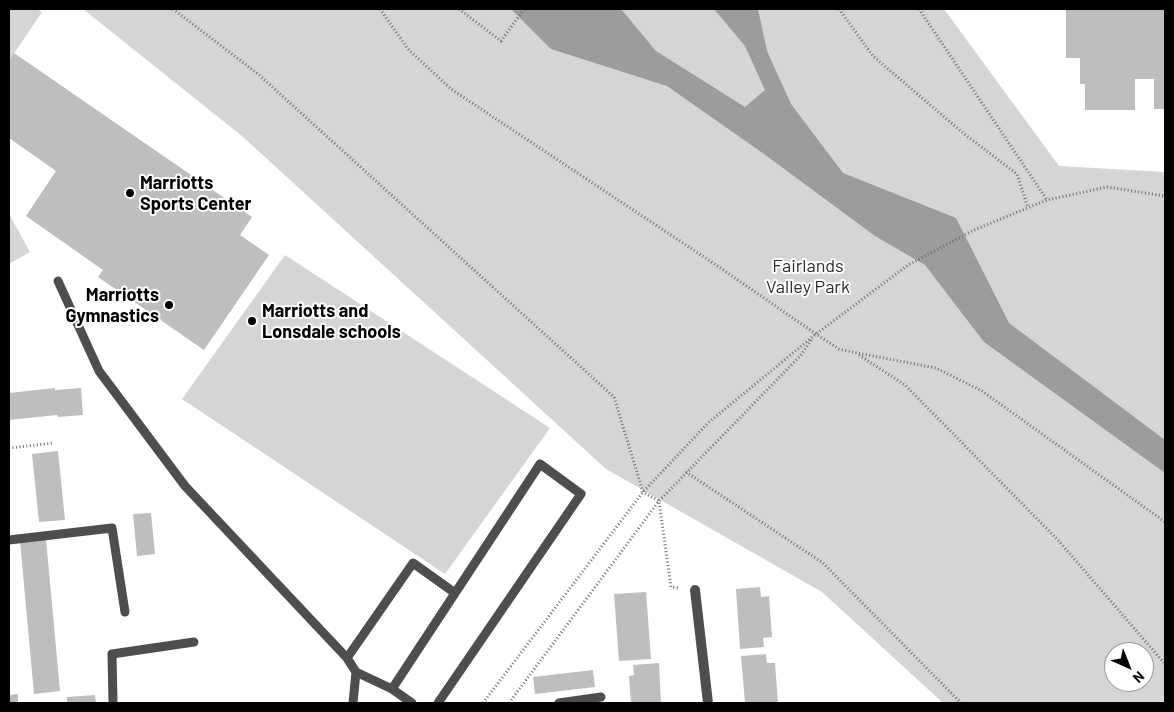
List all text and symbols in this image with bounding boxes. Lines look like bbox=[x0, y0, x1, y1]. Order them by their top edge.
place label: Marriotts Sports Center bbox=[140, 172, 251, 214]
marker: Marriotts Sports Center bbox=[124, 187, 136, 199]
park label: Fairlands Valley Park bbox=[766, 255, 850, 298]
place label: Marriotts Gymnastics bbox=[65, 284, 159, 326]
marker: Marriotts Gymnastics bbox=[163, 299, 175, 311]
place label: Marriotts and Lonsdale schools bbox=[262, 300, 401, 342]
marker: Marriotts and Lonsdale schools bbox=[246, 315, 258, 327]
north arrow bbox=[1104, 642, 1154, 692]
text: N bbox=[1130, 668, 1148, 687]

